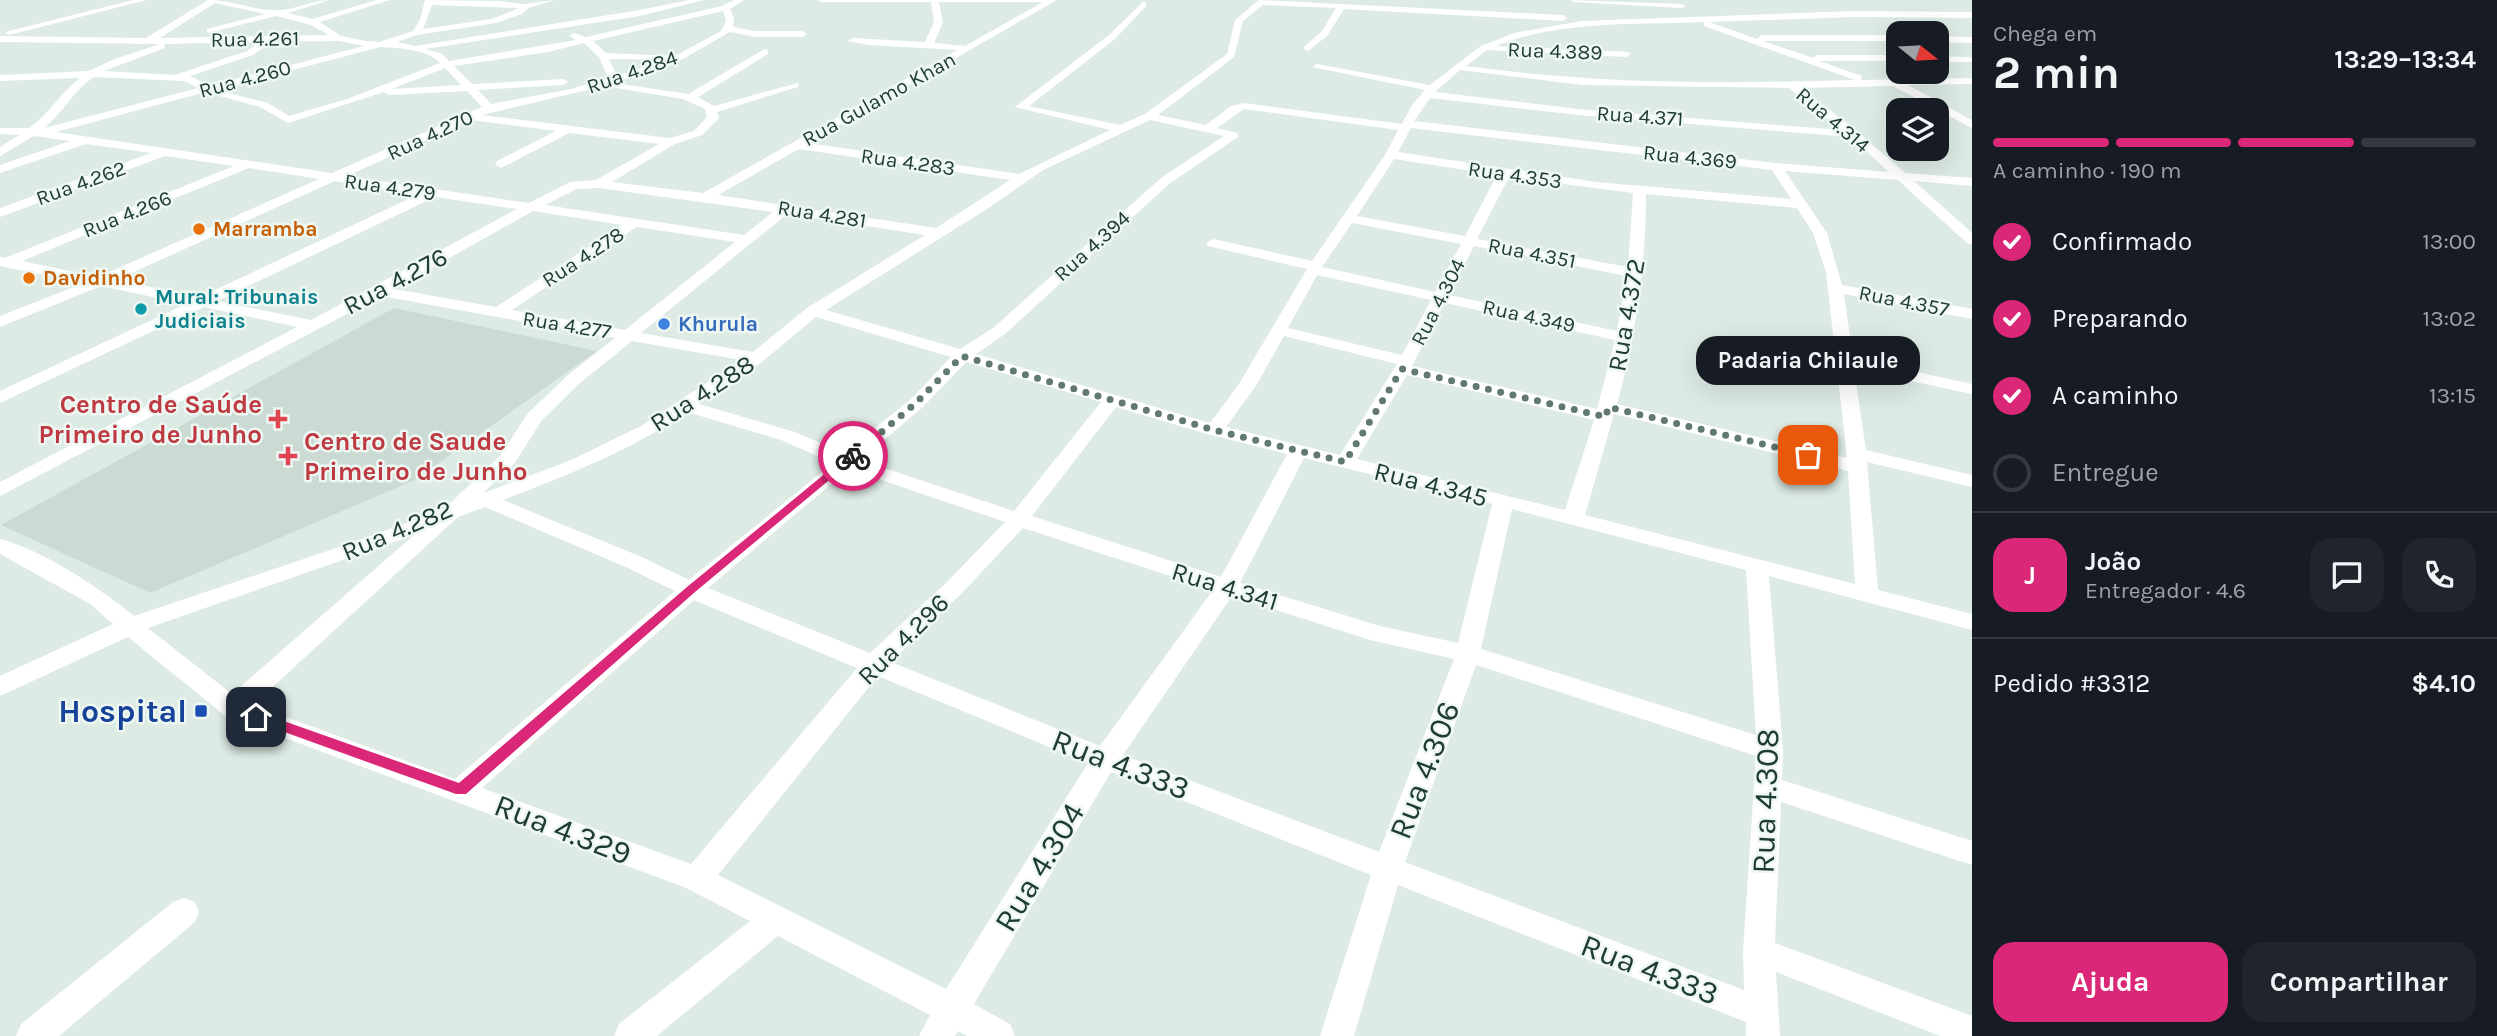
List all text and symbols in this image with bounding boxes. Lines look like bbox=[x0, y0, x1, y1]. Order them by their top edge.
text: Chega em bbox=[1993, 20, 2097, 47]
north arrow bbox=[1886, 21, 1950, 84]
map controls bbox=[1886, 21, 1949, 161]
street label: Rua 4.261 bbox=[210, 26, 300, 52]
street label: Rua 4.389 bbox=[1507, 37, 1603, 65]
text: 13:29–13:34 bbox=[2334, 44, 2476, 75]
street label: Rua 4.284 bbox=[583, 45, 681, 99]
text: 2 min bbox=[1993, 46, 2120, 100]
street label: Rua Gulamo Khan bbox=[798, 47, 960, 151]
street label: Rua 4.260 bbox=[196, 55, 294, 103]
street label: Rua 4.314 bbox=[1791, 82, 1875, 158]
button: layers bbox=[1886, 98, 1949, 161]
street label: Rua 4.371 bbox=[1596, 101, 1684, 131]
street label: Rua 4.270 bbox=[383, 105, 477, 165]
street label: Rua 4.369 bbox=[1642, 140, 1738, 174]
street label: Rua 4.283 bbox=[859, 144, 957, 180]
street label: Rua 4.262 bbox=[33, 156, 129, 210]
street label: Rua 4.353 bbox=[1467, 157, 1563, 193]
text: A caminho · 190 m bbox=[1993, 157, 2182, 184]
street label: Rua 4.279 bbox=[343, 169, 437, 205]
street label: Rua 4.266 bbox=[79, 185, 175, 243]
street label: Rua 4.281 bbox=[776, 195, 868, 233]
street label: Rua 4.394 bbox=[1049, 205, 1135, 286]
place label: Marramba bbox=[213, 217, 318, 241]
marker: Marramba bbox=[191, 221, 207, 237]
street label: Rua 4.278 bbox=[538, 222, 628, 292]
icon: check bbox=[1993, 223, 2031, 261]
text: Confirmado bbox=[2052, 226, 2192, 257]
text: 13:00 bbox=[2422, 228, 2476, 255]
street label: Rua 4.351 bbox=[1486, 233, 1578, 273]
street label: Rua 4.276 bbox=[338, 241, 453, 322]
street label: Rua 4.304 bbox=[1406, 254, 1470, 349]
street label: Rua 4.372 bbox=[1601, 256, 1652, 374]
place label: Davidinho bbox=[43, 266, 145, 290]
marker: Davidinho bbox=[21, 270, 37, 286]
street label: Rua 4.357 bbox=[1857, 280, 1951, 322]
place label: Mural: Tribunais Judiciais bbox=[155, 285, 318, 333]
street label: Rua 4.349 bbox=[1481, 294, 1577, 338]
icon: check bbox=[1993, 300, 2031, 338]
marker: Mural: Tribunais Judiciais bbox=[133, 301, 149, 317]
text: Preparando bbox=[2052, 303, 2188, 334]
text: 13:02 bbox=[2423, 305, 2476, 332]
street label: Rua 4.277 bbox=[521, 306, 613, 344]
place label: Khurula bbox=[678, 312, 758, 336]
marker: Khurula bbox=[656, 316, 672, 332]
callout: Padaria Chilaule bbox=[1696, 336, 1920, 385]
text: Padaria Chilaule bbox=[1718, 347, 1898, 374]
street label: Rua 4.288 bbox=[644, 348, 760, 439]
icon: check bbox=[1993, 377, 2031, 415]
text: A caminho bbox=[2052, 380, 2179, 411]
text: 13:15 bbox=[2429, 382, 2476, 409]
place label: Centro de Saúde Primeiro de Junho bbox=[38, 389, 262, 450]
marker: Centro de Saúde Primeiro de Junho bbox=[268, 409, 288, 429]
courier bbox=[818, 421, 888, 491]
pin bbox=[1778, 425, 1838, 485]
place label: Centro de Saude Primeiro de Junho bbox=[304, 426, 528, 487]
icon: bag bbox=[1789, 436, 1827, 474]
icon: bike bbox=[834, 437, 872, 475]
marker: Centro de Saude Primeiro de Junho bbox=[278, 446, 298, 466]
street label: Rua 4.345 bbox=[1371, 455, 1491, 514]
text: Entregue bbox=[2052, 457, 2159, 488]
street label: Rua 4.282 bbox=[337, 493, 457, 568]
button: chat bbox=[2310, 538, 2384, 612]
button: phone bbox=[2402, 538, 2476, 612]
text: João bbox=[2085, 546, 2141, 577]
street label: Rua 4.341 bbox=[1168, 556, 1282, 617]
text: J bbox=[2024, 560, 2036, 591]
text: Entregador · 4.6 bbox=[2085, 577, 2246, 604]
street label: Rua 4.296 bbox=[851, 587, 955, 691]
text: Pedido #3312 bbox=[1993, 668, 2150, 699]
text: $4.10 bbox=[2411, 668, 2476, 699]
pin bbox=[226, 687, 286, 747]
place label: Hospital bbox=[58, 693, 187, 730]
street label: Rua 4.306 bbox=[1381, 696, 1468, 844]
icon: home bbox=[237, 698, 275, 736]
marker: Hospital bbox=[193, 703, 209, 719]
street label: Rua 4.333 bbox=[1047, 721, 1195, 808]
street label: Rua 4.308 bbox=[1744, 728, 1787, 874]
street label: Rua 4.329 bbox=[489, 786, 637, 873]
street label: Rua 4.304 bbox=[987, 796, 1092, 938]
street label: Rua 4.333 bbox=[1576, 926, 1724, 1013]
button: Ajuda bbox=[1993, 942, 2228, 1022]
button: Compartilhar bbox=[2242, 942, 2476, 1022]

